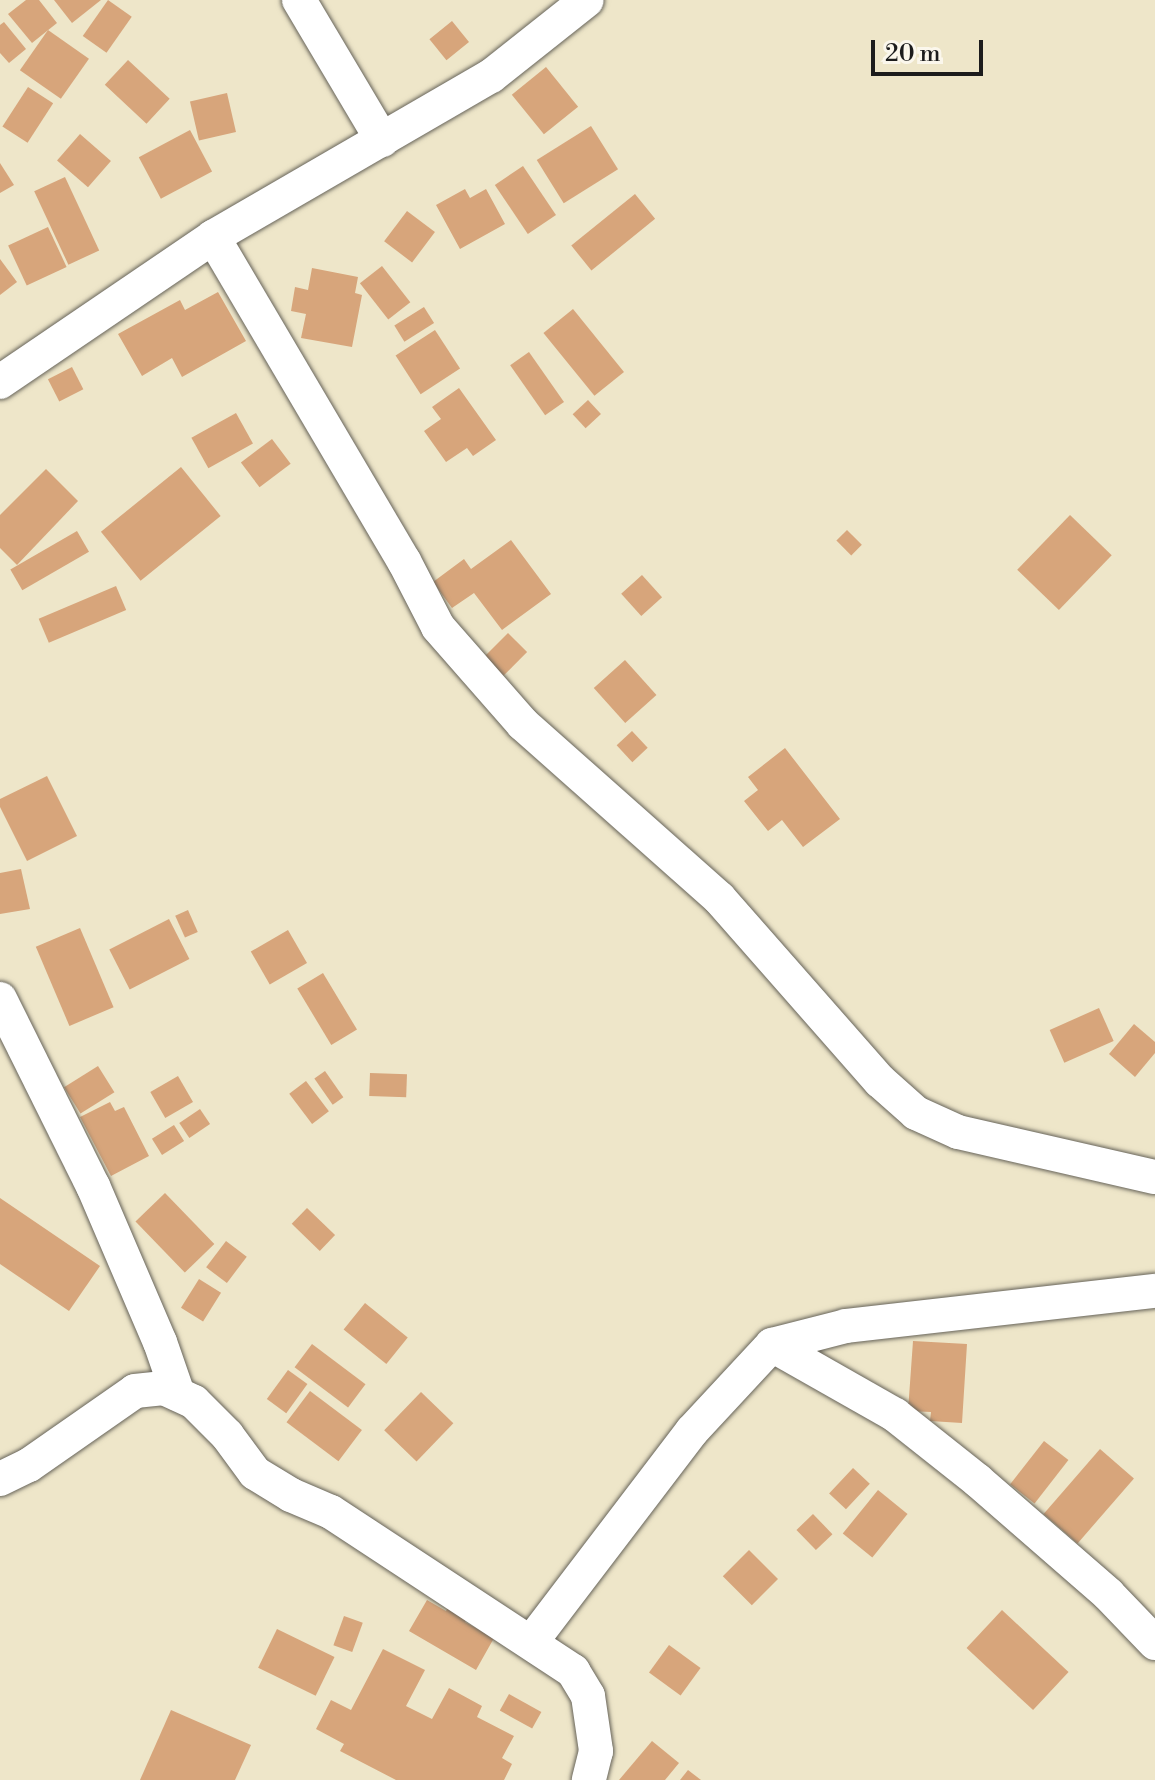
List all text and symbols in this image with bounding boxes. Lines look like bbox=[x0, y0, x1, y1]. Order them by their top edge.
scale bar bbox=[875, 24, 987, 74]
text: 20 m bbox=[885, 39, 941, 69]

